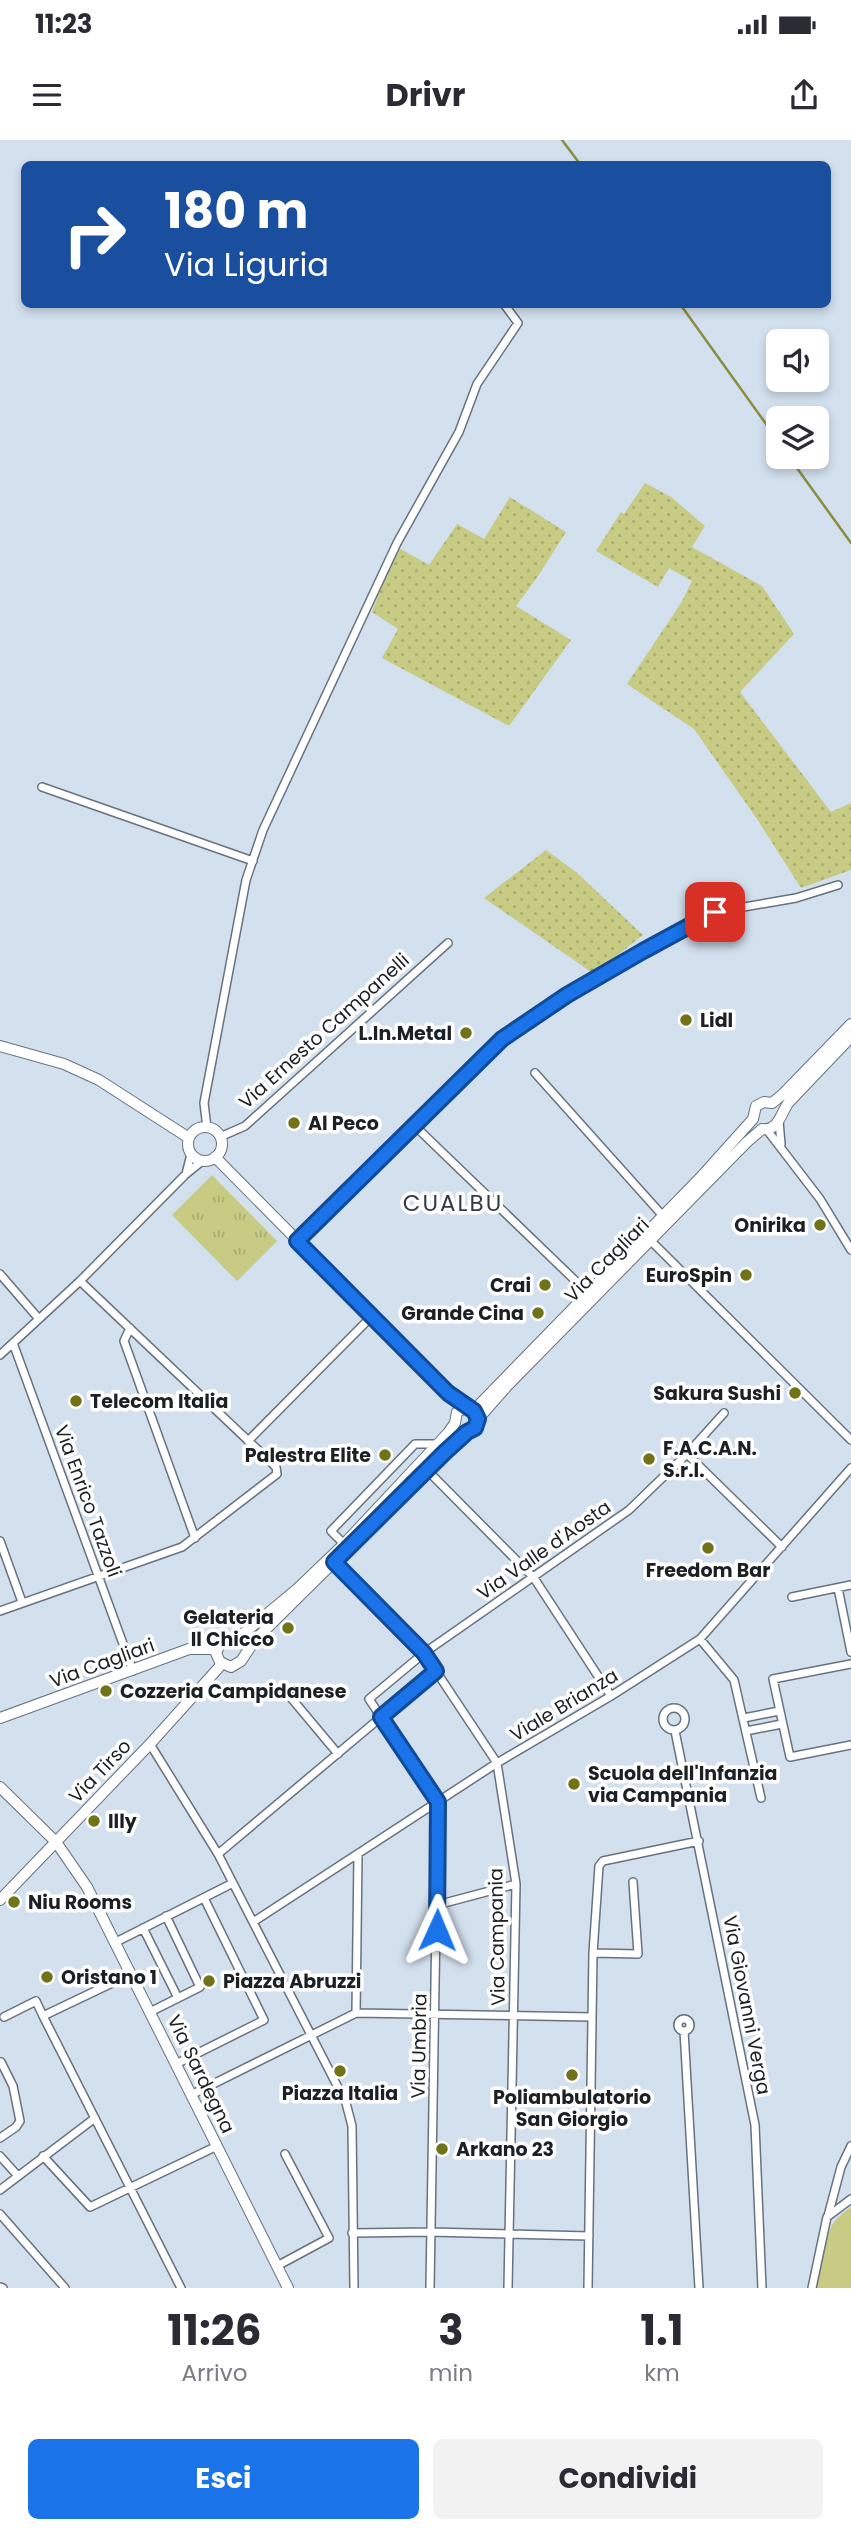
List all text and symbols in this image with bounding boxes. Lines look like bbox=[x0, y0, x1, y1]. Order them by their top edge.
text: 11:23 bbox=[35, 6, 93, 42]
text: Drivr bbox=[385, 72, 466, 117]
icon: menu bbox=[28, 76, 66, 114]
icon: share bbox=[785, 76, 823, 114]
text: 180 m bbox=[164, 177, 308, 245]
icon: right bbox=[49, 189, 140, 280]
text: Via Liguria bbox=[164, 242, 329, 287]
map controls bbox=[766, 329, 829, 469]
button: sound bbox=[766, 329, 829, 392]
button: layers bbox=[766, 406, 829, 469]
pin bbox=[685, 882, 745, 942]
icon: arrive bbox=[696, 893, 734, 931]
street label: Via Ernesto Campanelli bbox=[233, 947, 415, 1115]
place label: Lidl bbox=[700, 1007, 733, 1034]
marker: Lidl bbox=[678, 1012, 694, 1028]
place label: L.In.Metal bbox=[358, 1020, 452, 1047]
marker: L.In.Metal bbox=[458, 1025, 474, 1041]
place label: Al Peco bbox=[308, 1110, 379, 1137]
marker: Al Peco bbox=[286, 1115, 302, 1131]
district label: CUALBU bbox=[403, 1187, 503, 1219]
street label: Via Cagliari bbox=[559, 1212, 655, 1308]
place label: Onirika bbox=[734, 1212, 806, 1239]
marker: Onirika bbox=[812, 1217, 828, 1233]
place label: EuroSpin bbox=[646, 1262, 732, 1289]
marker: EuroSpin bbox=[738, 1267, 754, 1283]
place label: Crai bbox=[490, 1272, 531, 1299]
marker: Crai bbox=[537, 1277, 553, 1293]
place label: Grande Cina bbox=[401, 1300, 524, 1327]
marker: Grande Cina bbox=[530, 1305, 546, 1321]
place label: Sakura Sushi bbox=[653, 1380, 781, 1407]
marker: Sakura Sushi bbox=[787, 1385, 803, 1401]
place label: Telecom Italia bbox=[90, 1388, 228, 1415]
marker: Telecom Italia bbox=[68, 1393, 84, 1409]
street label: Via Enrico Tazzoli bbox=[48, 1421, 128, 1581]
place label: F.A.C.A.N. S.r.l. bbox=[663, 1435, 757, 1484]
place label: Palestra Elite bbox=[245, 1442, 371, 1469]
marker: Palestra Elite bbox=[377, 1447, 393, 1463]
marker: F.A.C.A.N. S.r.l. bbox=[641, 1451, 657, 1467]
street label: Via Valle d'Aosta bbox=[472, 1494, 616, 1606]
marker: Freedom Bar bbox=[700, 1540, 716, 1556]
place label: Freedom Bar bbox=[646, 1557, 770, 1584]
place label: Gelateria Il Chicco bbox=[183, 1604, 274, 1653]
marker: Gelateria Il Chicco bbox=[280, 1620, 296, 1636]
street label: Via Cagliari bbox=[46, 1632, 158, 1694]
street label: Viale Brianza bbox=[505, 1662, 623, 1748]
place label: Cozzeria Campidanese bbox=[120, 1678, 347, 1705]
marker: Cozzeria Campidanese bbox=[98, 1683, 114, 1699]
street label: Via Tirso bbox=[63, 1733, 137, 1809]
place label: Scuola dell'Infanzia via Campania bbox=[588, 1760, 778, 1809]
marker: Scuola dell'Infanzia via Campania bbox=[566, 1776, 582, 1792]
place label: Illy bbox=[108, 1808, 138, 1835]
marker: Illy bbox=[86, 1813, 102, 1829]
street label: Via Campania bbox=[482, 1868, 512, 2006]
place label: Niu Rooms bbox=[28, 1889, 132, 1916]
position arrow bbox=[400, 1893, 474, 1967]
marker: Niu Rooms bbox=[6, 1894, 22, 1910]
street label: Via Giovanni Verga bbox=[716, 1913, 778, 2097]
place label: Oristano 1 bbox=[61, 1964, 157, 1991]
place label: Piazza Abruzzi bbox=[223, 1968, 361, 1995]
marker: Oristano 1 bbox=[39, 1969, 55, 1985]
marker: Piazza Abruzzi bbox=[201, 1973, 217, 1989]
street label: Via Umbria bbox=[405, 1993, 433, 2099]
street label: Via Sardegna bbox=[161, 2010, 241, 2138]
marker: Piazza Italia bbox=[332, 2063, 348, 2079]
marker: Poliambulatorio San Giorgio bbox=[564, 2067, 580, 2083]
place label: Piazza Italia bbox=[282, 2080, 398, 2107]
place label: Poliambulatorio San Giorgio bbox=[493, 2084, 651, 2133]
place label: Arkano 23 bbox=[456, 2136, 554, 2163]
marker: Arkano 23 bbox=[434, 2141, 450, 2157]
text: 11:26 bbox=[167, 2301, 262, 2360]
text: 3 bbox=[438, 2301, 464, 2360]
text: 1.1 bbox=[640, 2301, 684, 2360]
text: Arrivo bbox=[181, 2357, 247, 2389]
text: min bbox=[429, 2357, 473, 2389]
text: km bbox=[644, 2357, 680, 2389]
button: Esci bbox=[28, 2439, 419, 2519]
button: Condividi bbox=[433, 2439, 823, 2519]

